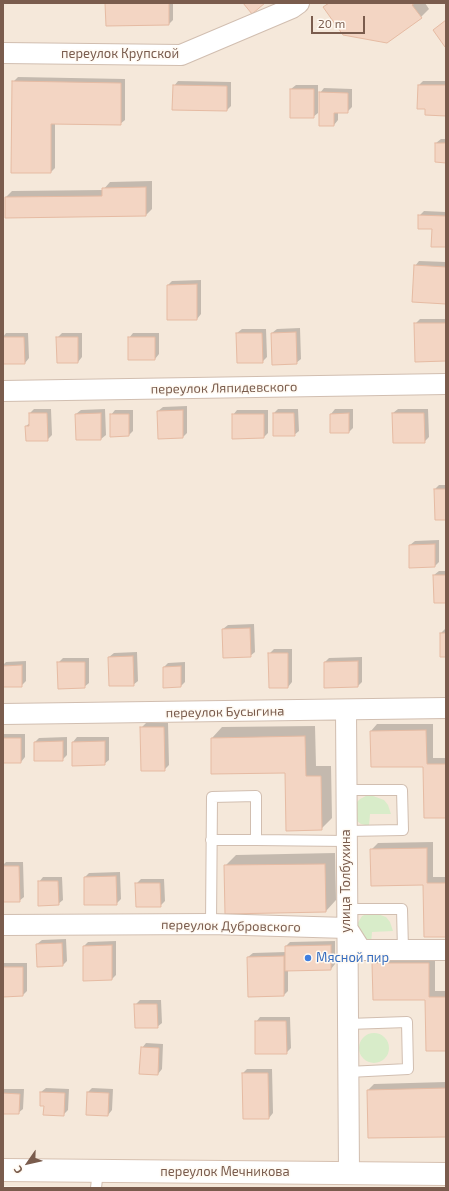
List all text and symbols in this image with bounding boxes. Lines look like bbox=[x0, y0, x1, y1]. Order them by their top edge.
scale bar bbox=[313, 8, 367, 34]
text: 20 m bbox=[318, 16, 345, 30]
street label: переулок Крупской bbox=[61, 46, 179, 62]
street label: переулок Ляпидевского bbox=[151, 379, 297, 397]
street label: переулок Бусыгина bbox=[165, 703, 285, 721]
street label: улица Толбухина bbox=[338, 829, 354, 933]
street label: переулок Дубровского bbox=[161, 917, 301, 935]
place label: Мясной пир bbox=[316, 950, 389, 966]
marker: Мясной пир bbox=[303, 953, 313, 963]
north arrow bbox=[8, 1143, 48, 1183]
text: С bbox=[10, 1164, 25, 1176]
street label: переулок Мечникова bbox=[160, 1164, 290, 1180]

